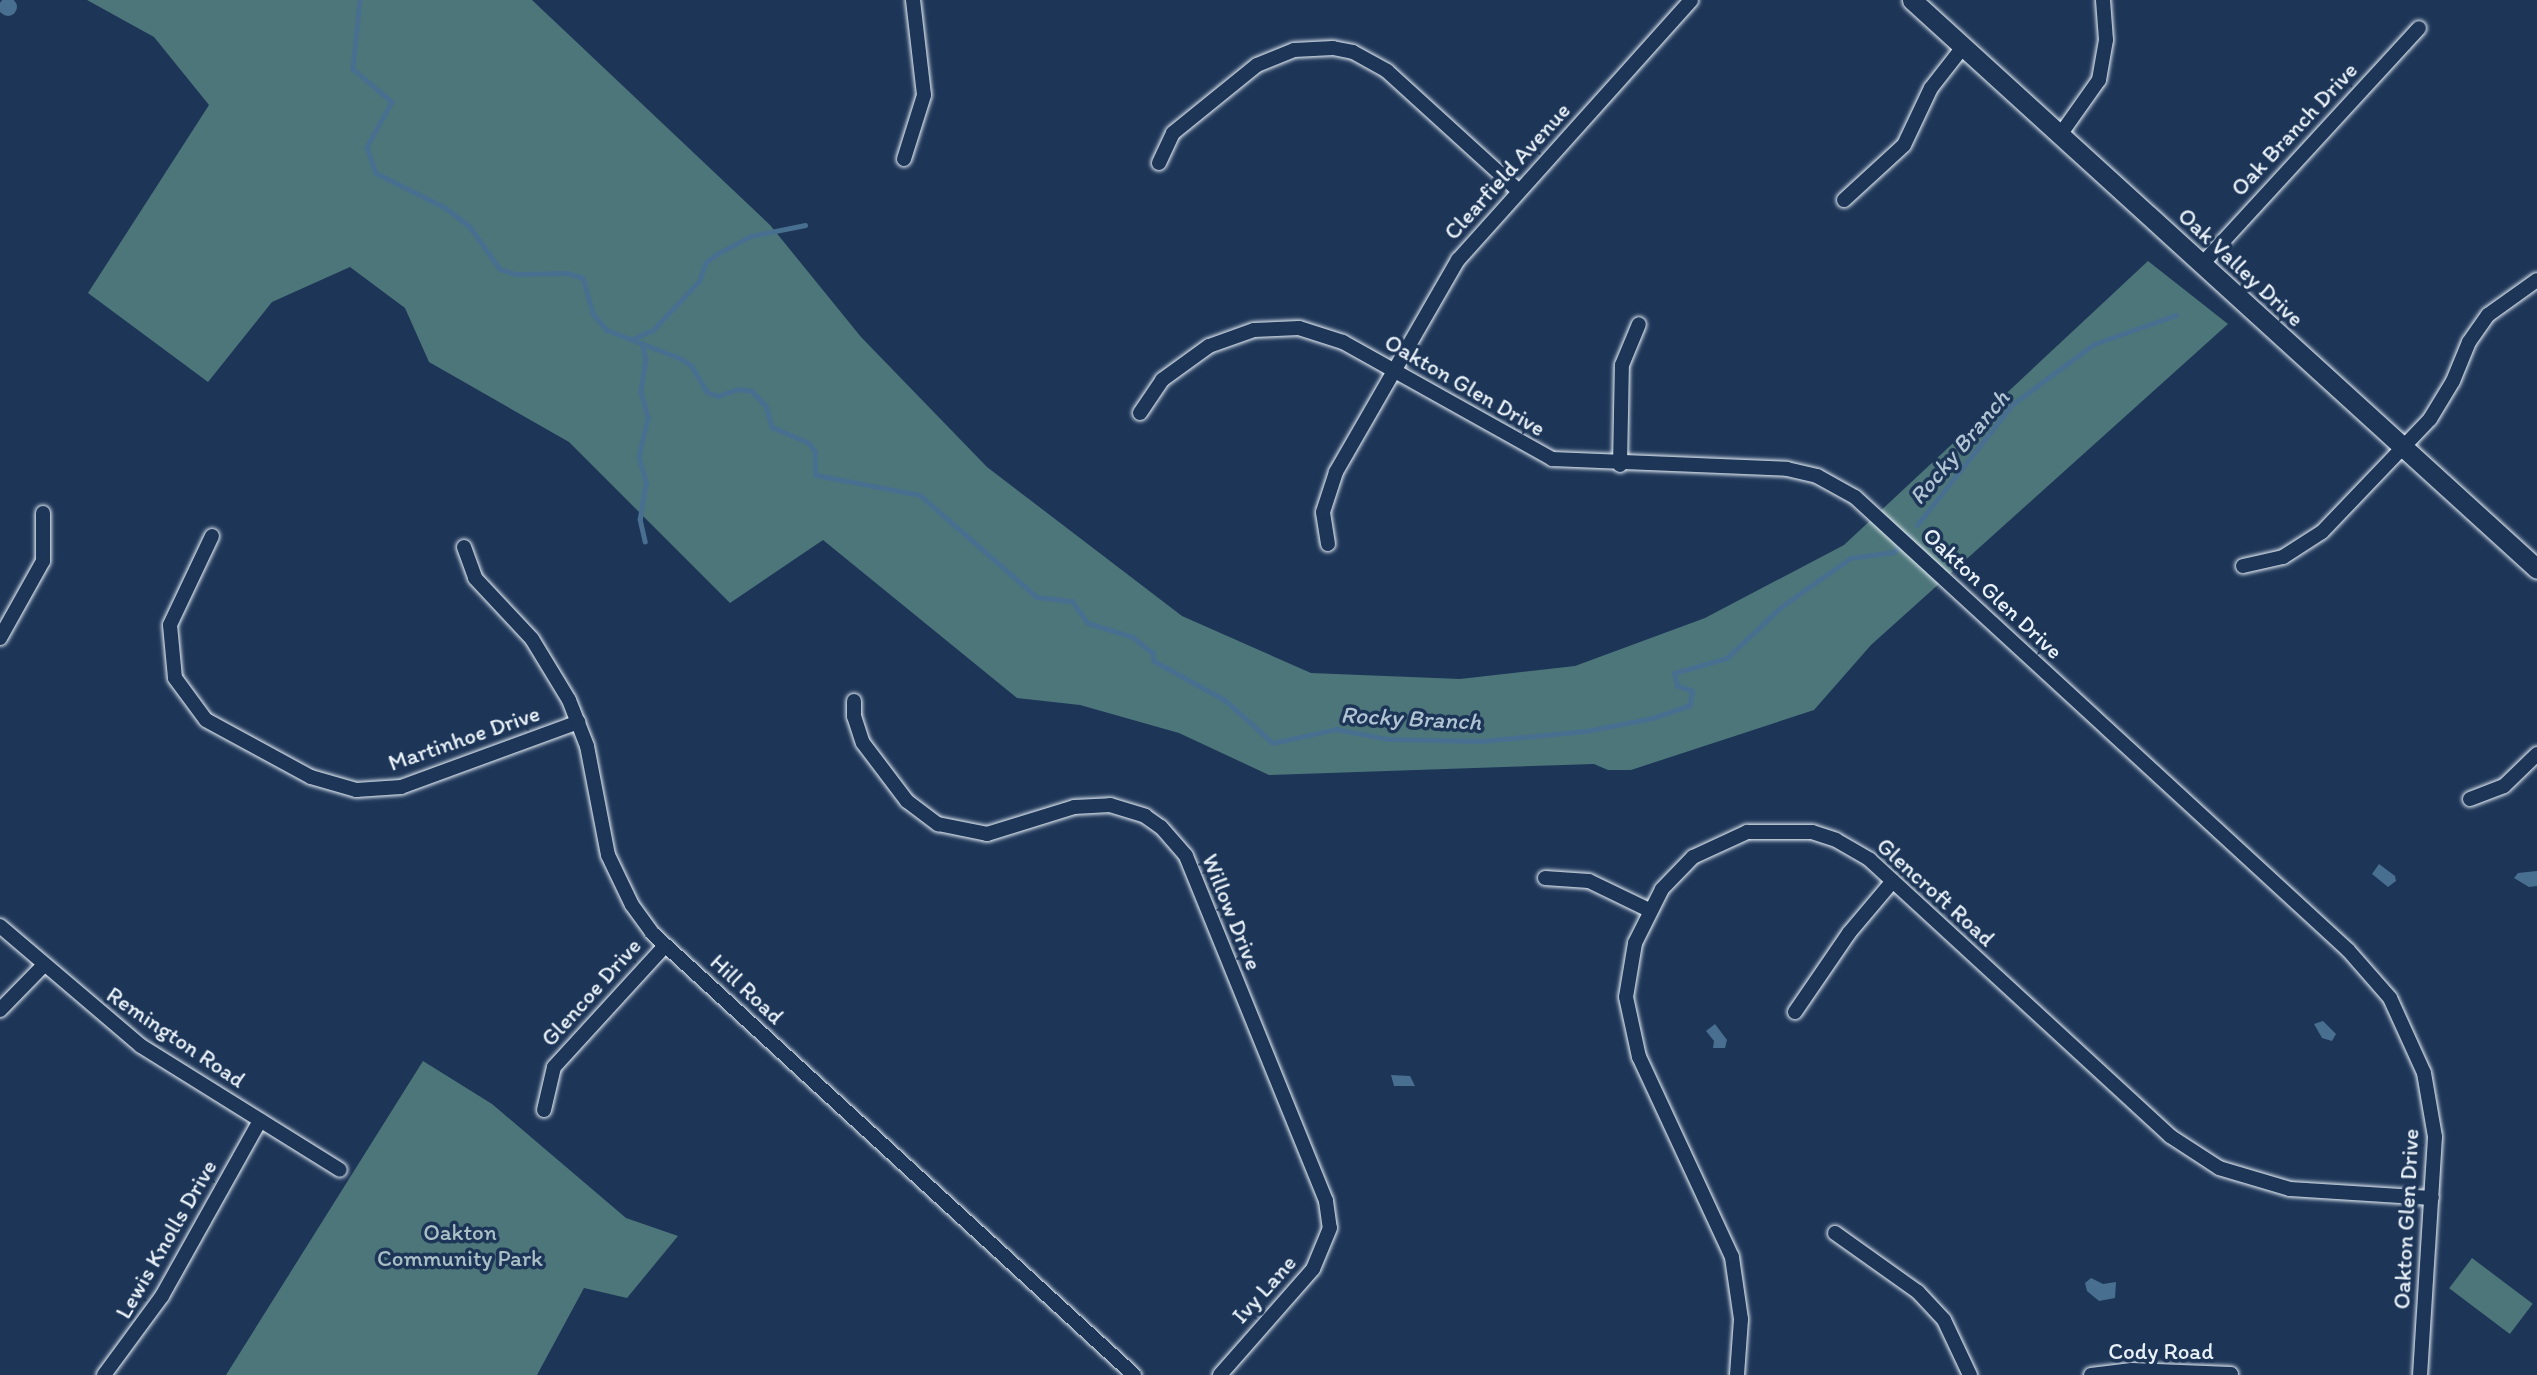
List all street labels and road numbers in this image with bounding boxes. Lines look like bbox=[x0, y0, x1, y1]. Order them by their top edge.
street label: Oak Branch Drive bbox=[2225, 56, 2363, 202]
street label: Clearfield Avenue bbox=[1438, 97, 1576, 245]
street label: Oak Valley Drive bbox=[2172, 202, 2310, 332]
street label: Oakton Glen Drive bbox=[1380, 328, 1550, 442]
street label: Oakton Glen Drive bbox=[1917, 521, 2069, 665]
street label: Martinhoe Drive bbox=[384, 699, 544, 777]
street label: Glencroft Road bbox=[1871, 832, 2001, 952]
street label: Willow Drive bbox=[1196, 850, 1268, 974]
street label: Glencoe Drive bbox=[535, 932, 647, 1052]
street label: Hill Road bbox=[705, 948, 789, 1030]
street label: Remington Road bbox=[101, 980, 251, 1094]
street label: Oakton Glen Drive bbox=[2387, 1128, 2425, 1310]
street label: Lewis Knolls Drive bbox=[109, 1155, 223, 1323]
street label: Ivy Lane bbox=[1226, 1249, 1302, 1329]
street label: Cody Road bbox=[2109, 1337, 2213, 1365]

